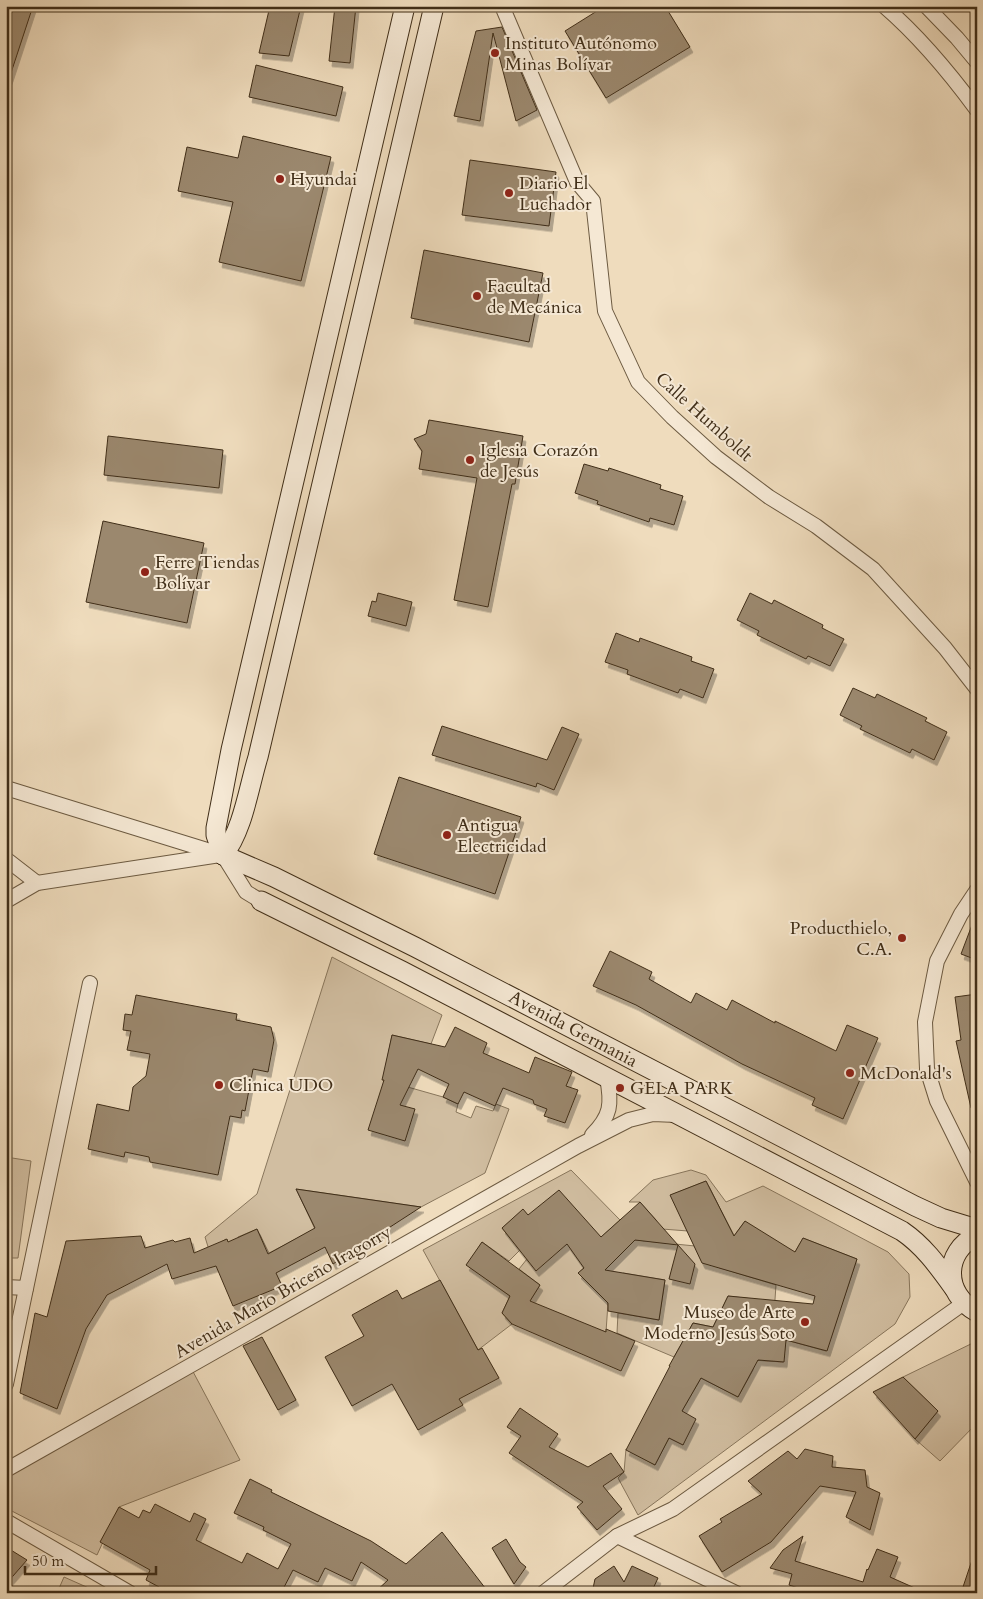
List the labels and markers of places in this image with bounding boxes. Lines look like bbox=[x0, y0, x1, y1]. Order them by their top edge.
place label: Instituto Autónomo Minas Bolívar bbox=[505, 31, 657, 77]
marker: Instituto Autónomo Minas Bolívar bbox=[489, 47, 501, 59]
place label: Hyundai bbox=[290, 167, 357, 192]
place label: Diario El Luchador bbox=[519, 171, 592, 217]
marker: Hyundai bbox=[274, 173, 286, 185]
marker: Diario El Luchador bbox=[503, 187, 515, 199]
place label: Facultad de Mecánica bbox=[487, 274, 582, 320]
marker: Facultad de Mecánica bbox=[471, 290, 483, 302]
place label: Iglesia Corazón de Jesús bbox=[480, 438, 599, 484]
marker: Iglesia Corazón de Jesús bbox=[464, 454, 476, 466]
place label: Ferre Tiendas Bolívar bbox=[155, 550, 260, 596]
marker: Ferre Tiendas Bolívar bbox=[139, 566, 151, 578]
place label: Antigua Electricidad bbox=[457, 813, 547, 859]
marker: Antigua Electricidad bbox=[441, 829, 453, 841]
place label: Producthielo, C.A. bbox=[790, 916, 892, 962]
marker: Producthielo, C.A. bbox=[896, 932, 908, 944]
place label: McDonald's bbox=[860, 1061, 952, 1086]
marker: McDonald's bbox=[844, 1067, 856, 1079]
place label: Clinica UDO bbox=[229, 1073, 333, 1098]
place label: GELA PARK bbox=[630, 1076, 734, 1101]
marker: Clinica UDO bbox=[213, 1079, 225, 1091]
marker: GELA PARK bbox=[614, 1082, 626, 1094]
place label: Museo de Arte Moderno Jesús Soto bbox=[644, 1300, 795, 1346]
marker: Museo de Arte Moderno Jesús Soto bbox=[799, 1316, 811, 1328]

